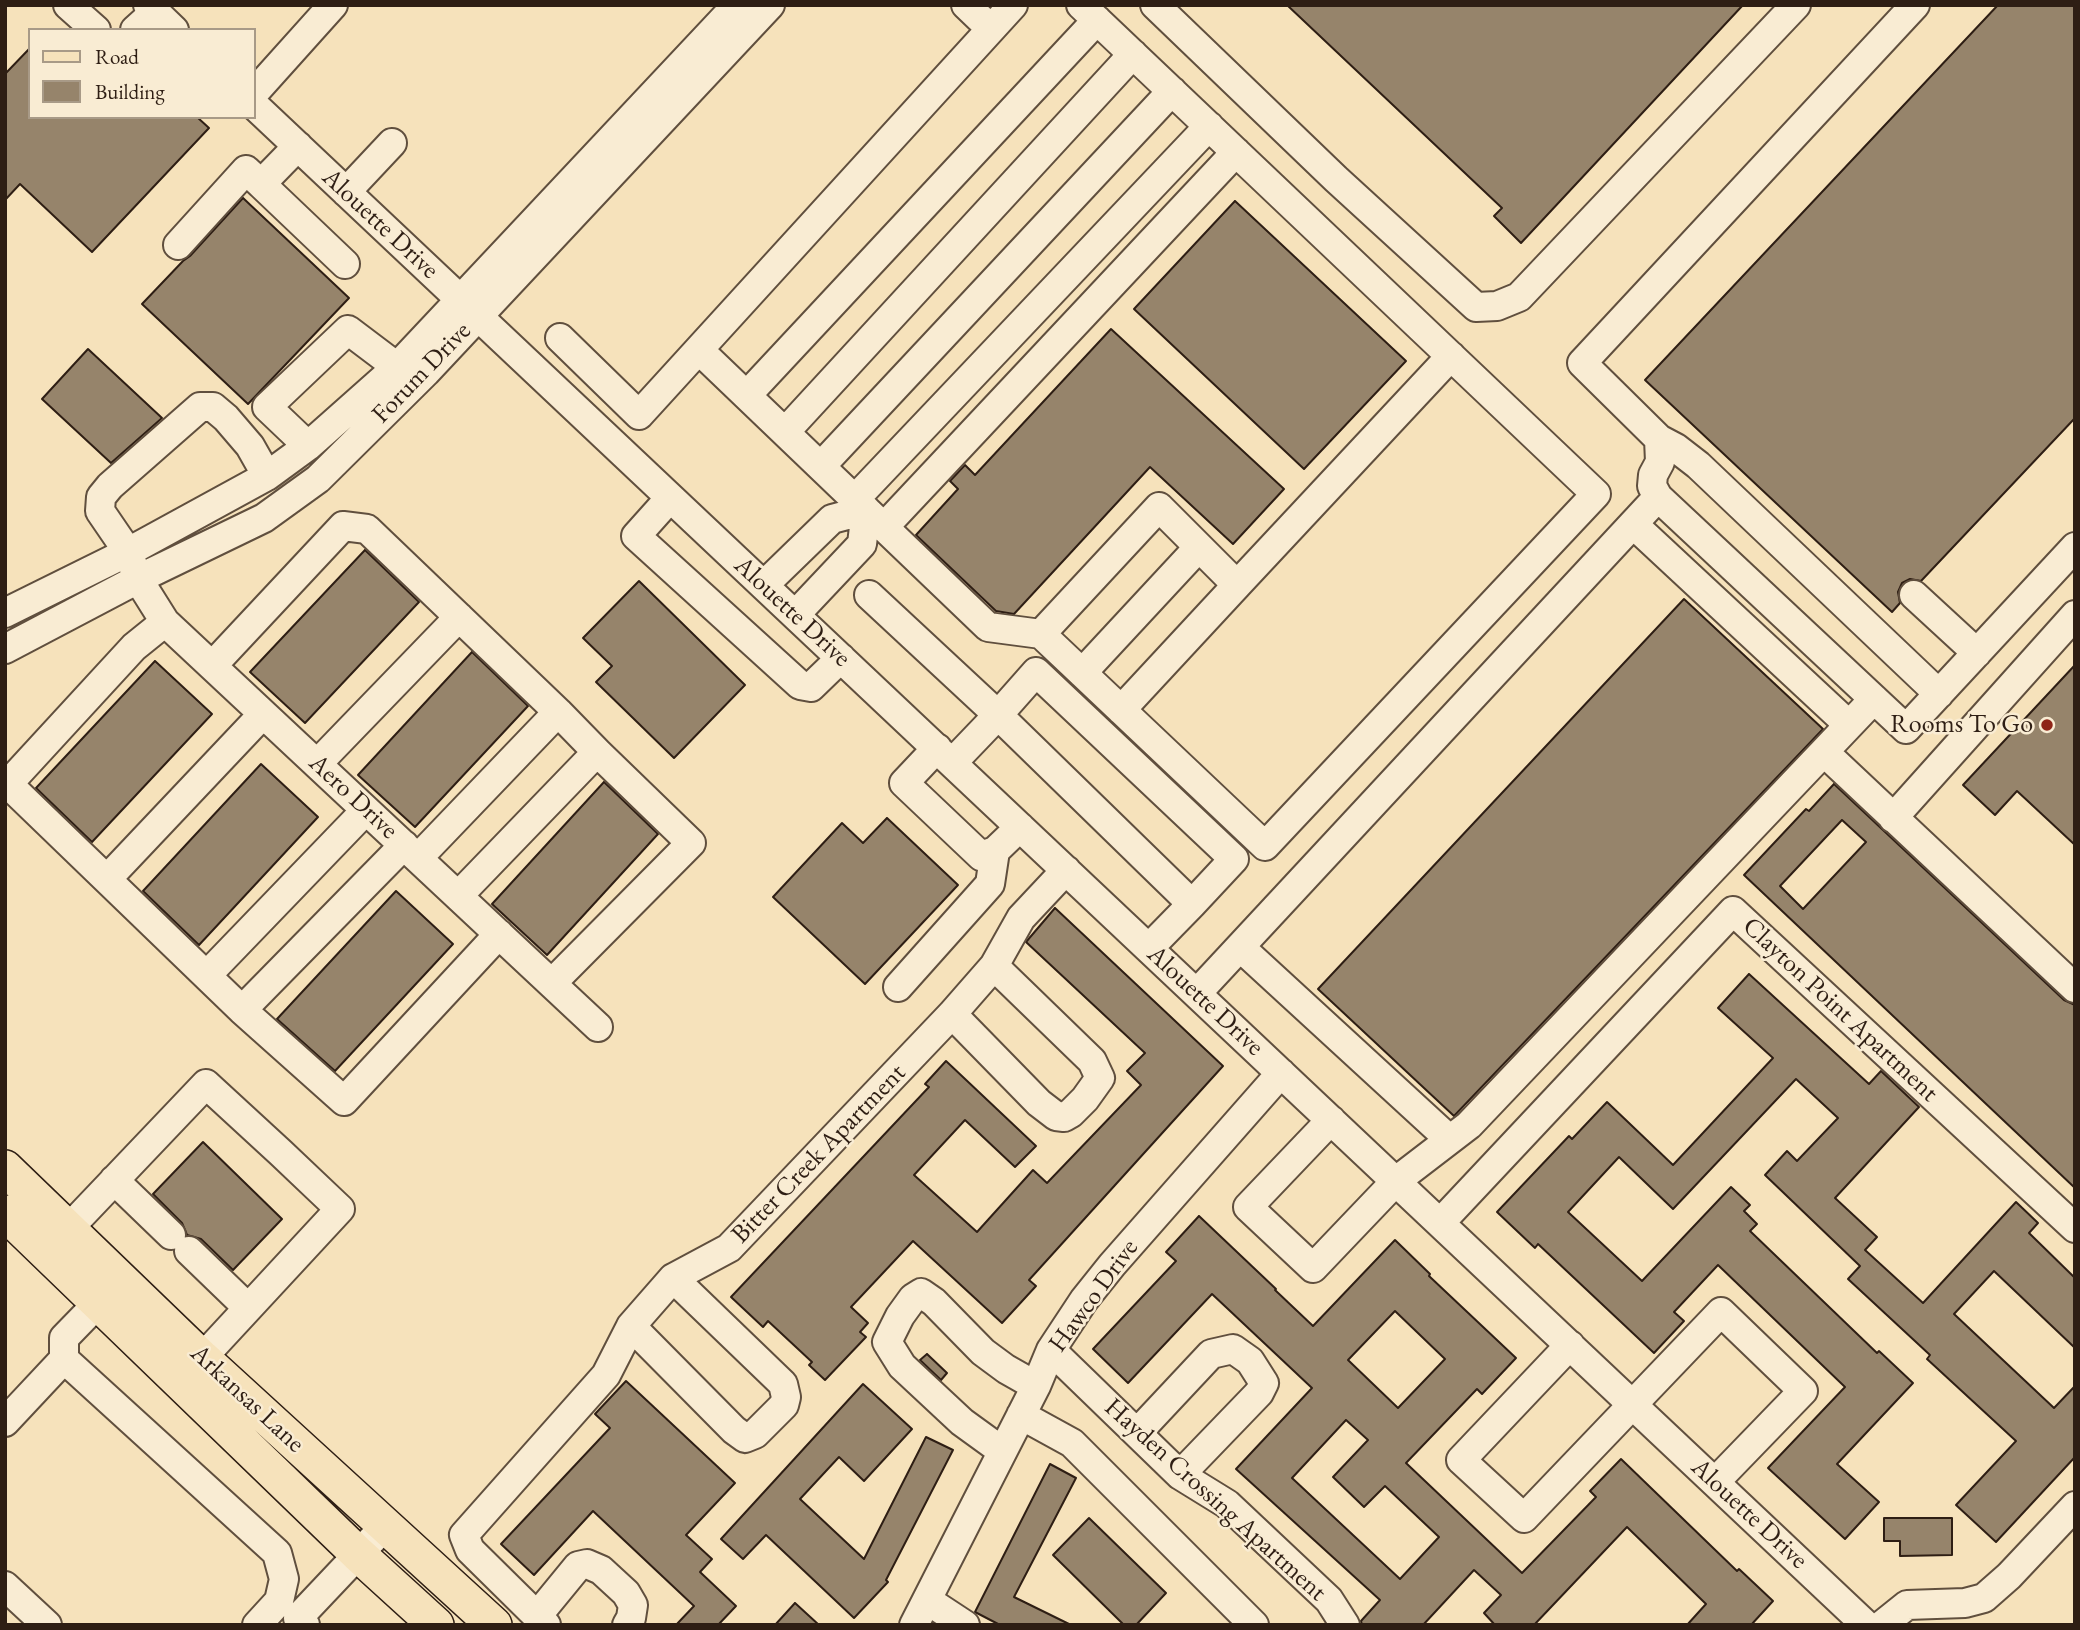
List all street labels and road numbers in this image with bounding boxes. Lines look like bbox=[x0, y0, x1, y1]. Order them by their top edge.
street label: Alouette Drive bbox=[315, 162, 445, 286]
street label: Forum Drive bbox=[366, 316, 478, 430]
street label: Alouette Drive bbox=[727, 550, 857, 674]
street label: Aero Drive bbox=[302, 748, 404, 846]
street label: Clayton Point Apartment bbox=[1736, 911, 1944, 1109]
street label: Alouette Drive bbox=[1140, 939, 1270, 1063]
street label: Bitter Creek Apartment bbox=[725, 1058, 913, 1250]
street label: Hawco Drive bbox=[1043, 1234, 1145, 1358]
street label: Arkansas Lane bbox=[183, 1338, 311, 1460]
street label: Hayden Crossing Apartment bbox=[1098, 1392, 1332, 1608]
street label: Alouette Drive bbox=[1684, 1452, 1814, 1576]

